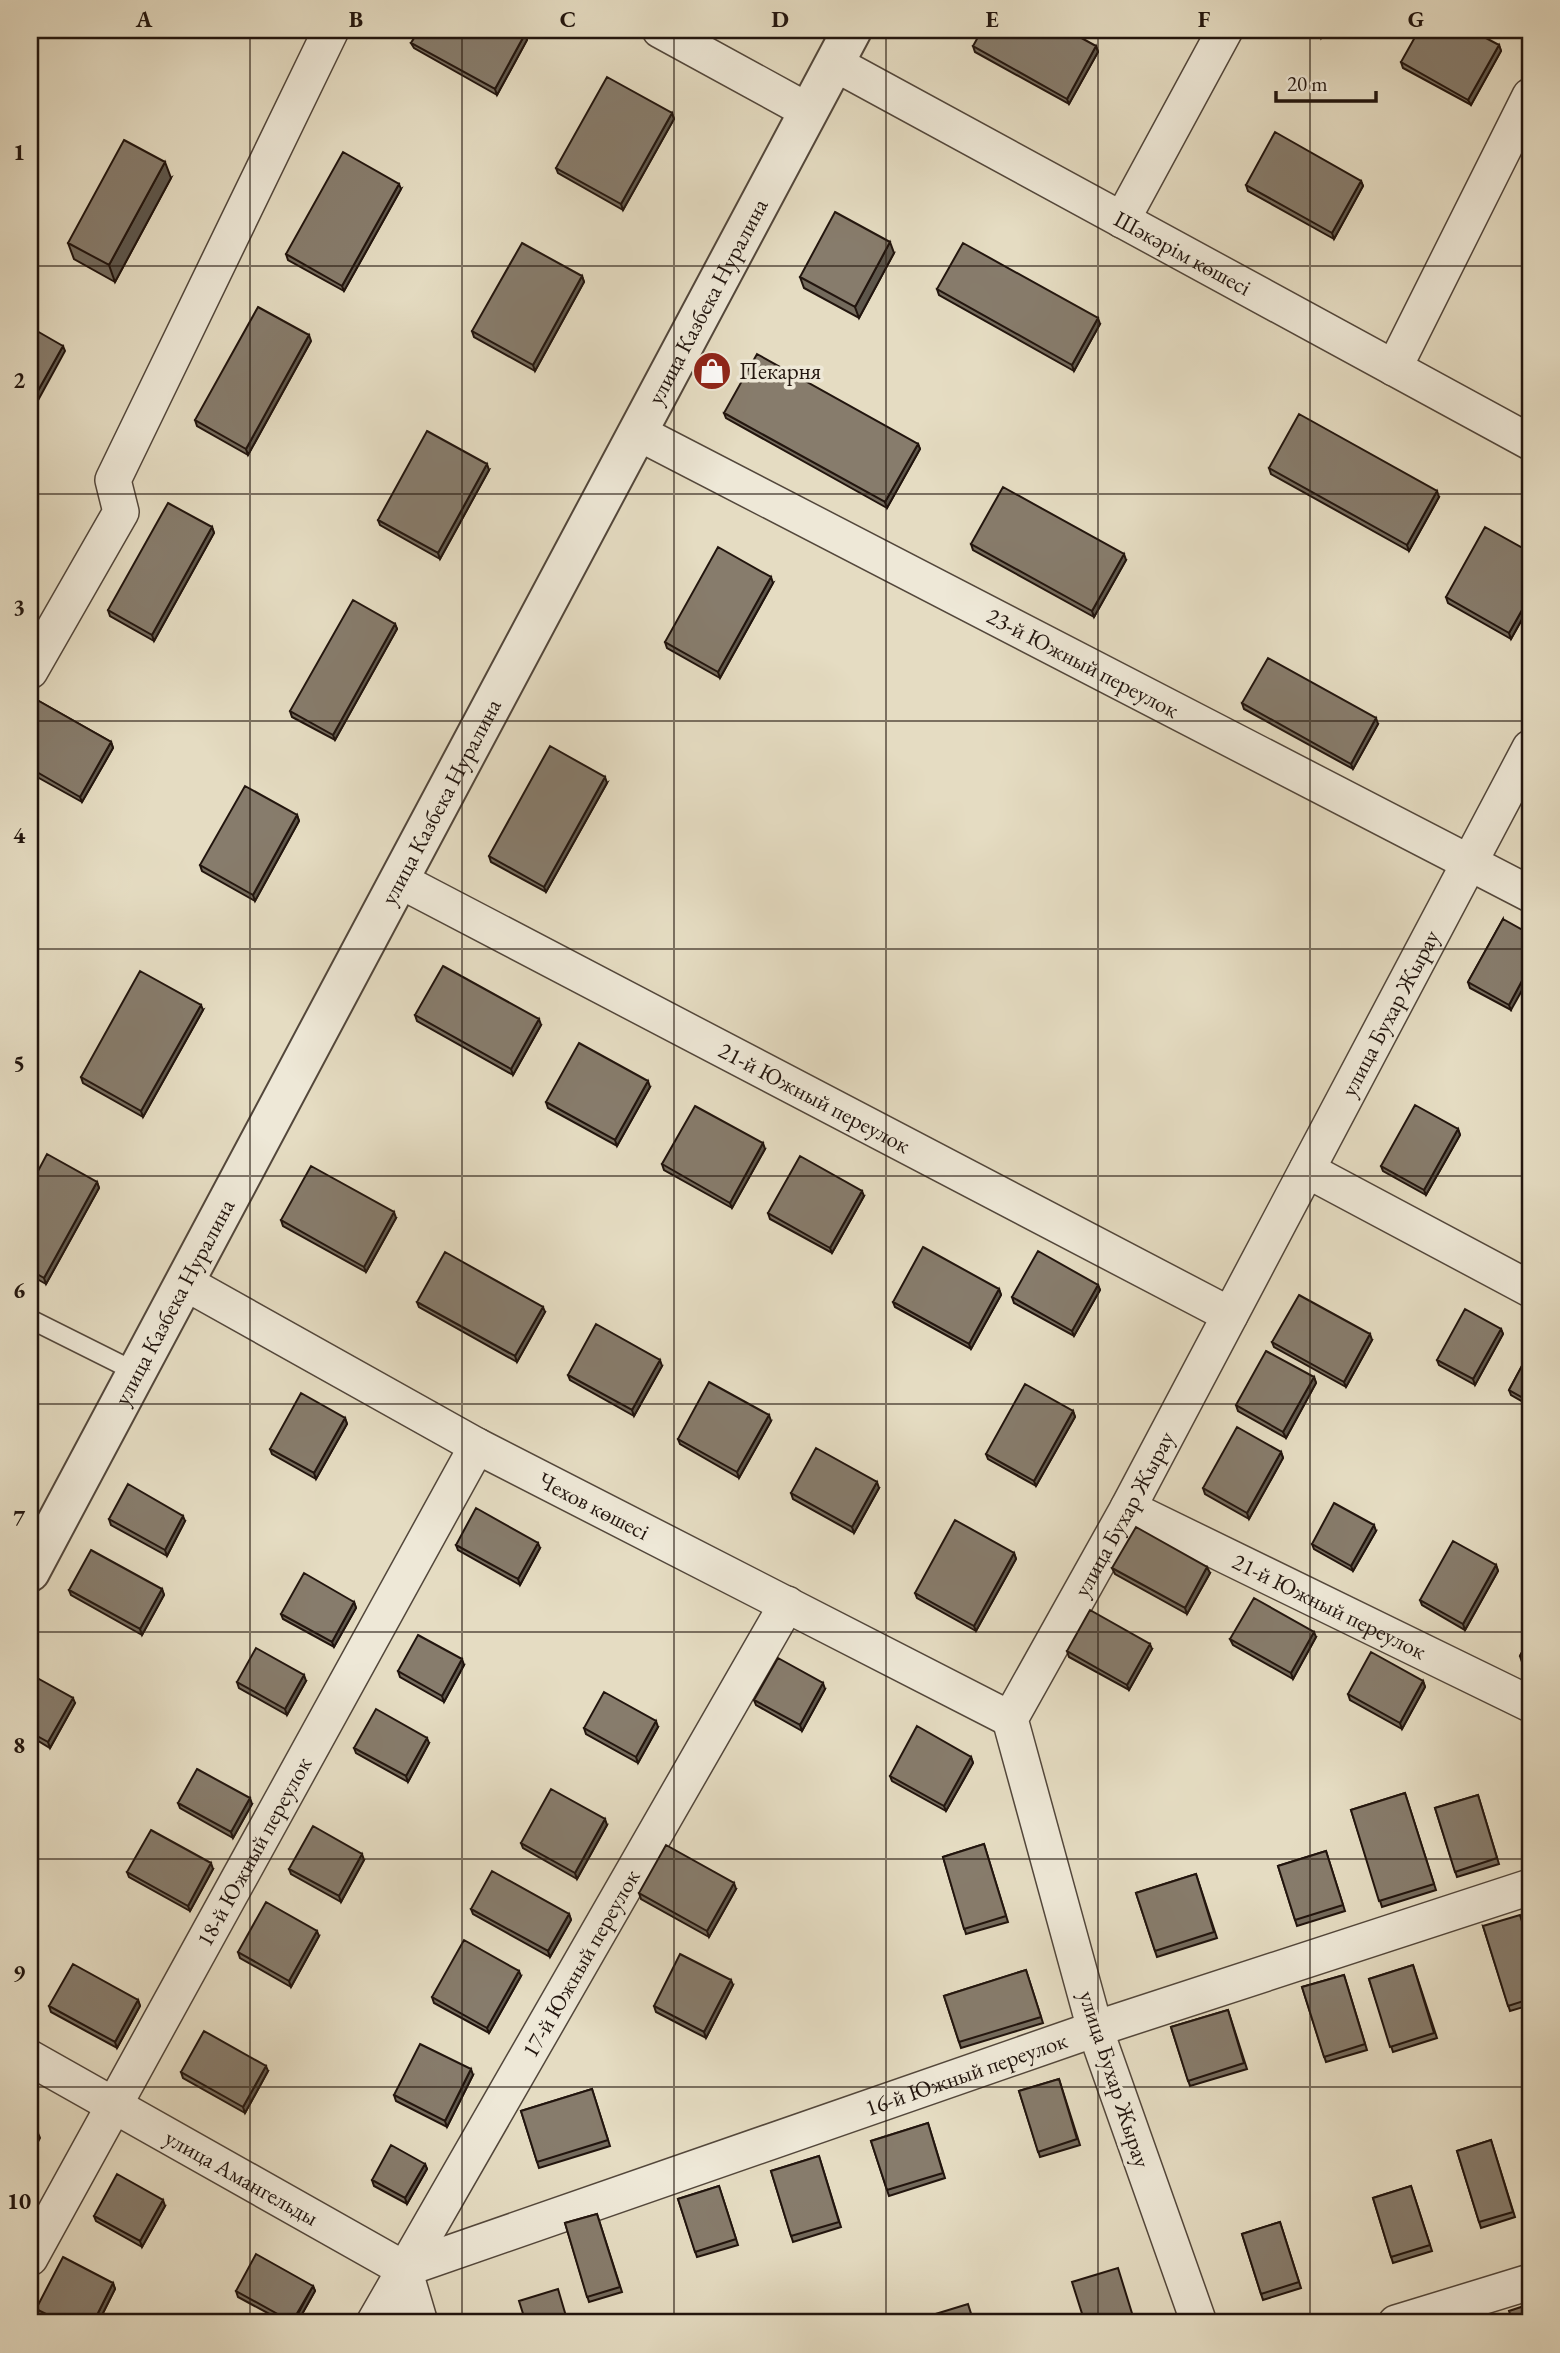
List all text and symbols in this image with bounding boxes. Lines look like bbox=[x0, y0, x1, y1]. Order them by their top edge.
text: A bbox=[135, 4, 153, 34]
text: B bbox=[349, 4, 363, 34]
text: C bbox=[560, 4, 576, 34]
text: D bbox=[771, 4, 789, 34]
text: E bbox=[985, 4, 999, 34]
text: F bbox=[1198, 4, 1211, 34]
text: G bbox=[1408, 4, 1424, 34]
scale bar bbox=[1276, 60, 1376, 104]
text: 20 m bbox=[1287, 70, 1328, 97]
text: 1 bbox=[13, 137, 25, 167]
street label: улица Казбека Нуралина bbox=[640, 192, 775, 410]
street label: Шәкәрім көшесі bbox=[1109, 203, 1257, 302]
shop icon: Пекарня bbox=[691, 350, 733, 392]
place label: Пекарня bbox=[739, 356, 821, 386]
text: 2 bbox=[13, 365, 25, 395]
text: 3 bbox=[13, 592, 25, 622]
street label: 23-й Южный переулок bbox=[982, 601, 1184, 725]
street label: улица Казбека Нуралина bbox=[373, 693, 508, 910]
text: 4 bbox=[13, 820, 26, 850]
street label: улица Бухар Жырау bbox=[1333, 924, 1447, 1102]
street label: 21-й Южный переулок bbox=[714, 1035, 915, 1160]
text: 5 bbox=[13, 1048, 25, 1078]
street label: улица Казбека Нуралина bbox=[107, 1193, 242, 1410]
text: 6 bbox=[13, 1275, 25, 1305]
street label: улица Бухар Жырау bbox=[1066, 1425, 1182, 1602]
street label: Чехов көшесі bbox=[533, 1465, 655, 1547]
text: 7 bbox=[13, 1503, 26, 1533]
street label: 21-й Южный переулок bbox=[1227, 1546, 1431, 1666]
text: 8 bbox=[13, 1730, 25, 1760]
street label: 18-й Южный переулок bbox=[189, 1751, 318, 1952]
street label: 17-й Южный переулок bbox=[515, 1864, 647, 2063]
text: 9 bbox=[13, 1958, 25, 1988]
street label: улица Бухар Жырау bbox=[1072, 1987, 1158, 2172]
street label: 16-й Южный переулок bbox=[861, 2025, 1071, 2123]
street label: улица Амангельды bbox=[160, 2122, 324, 2233]
text: 10 bbox=[7, 2186, 31, 2216]

